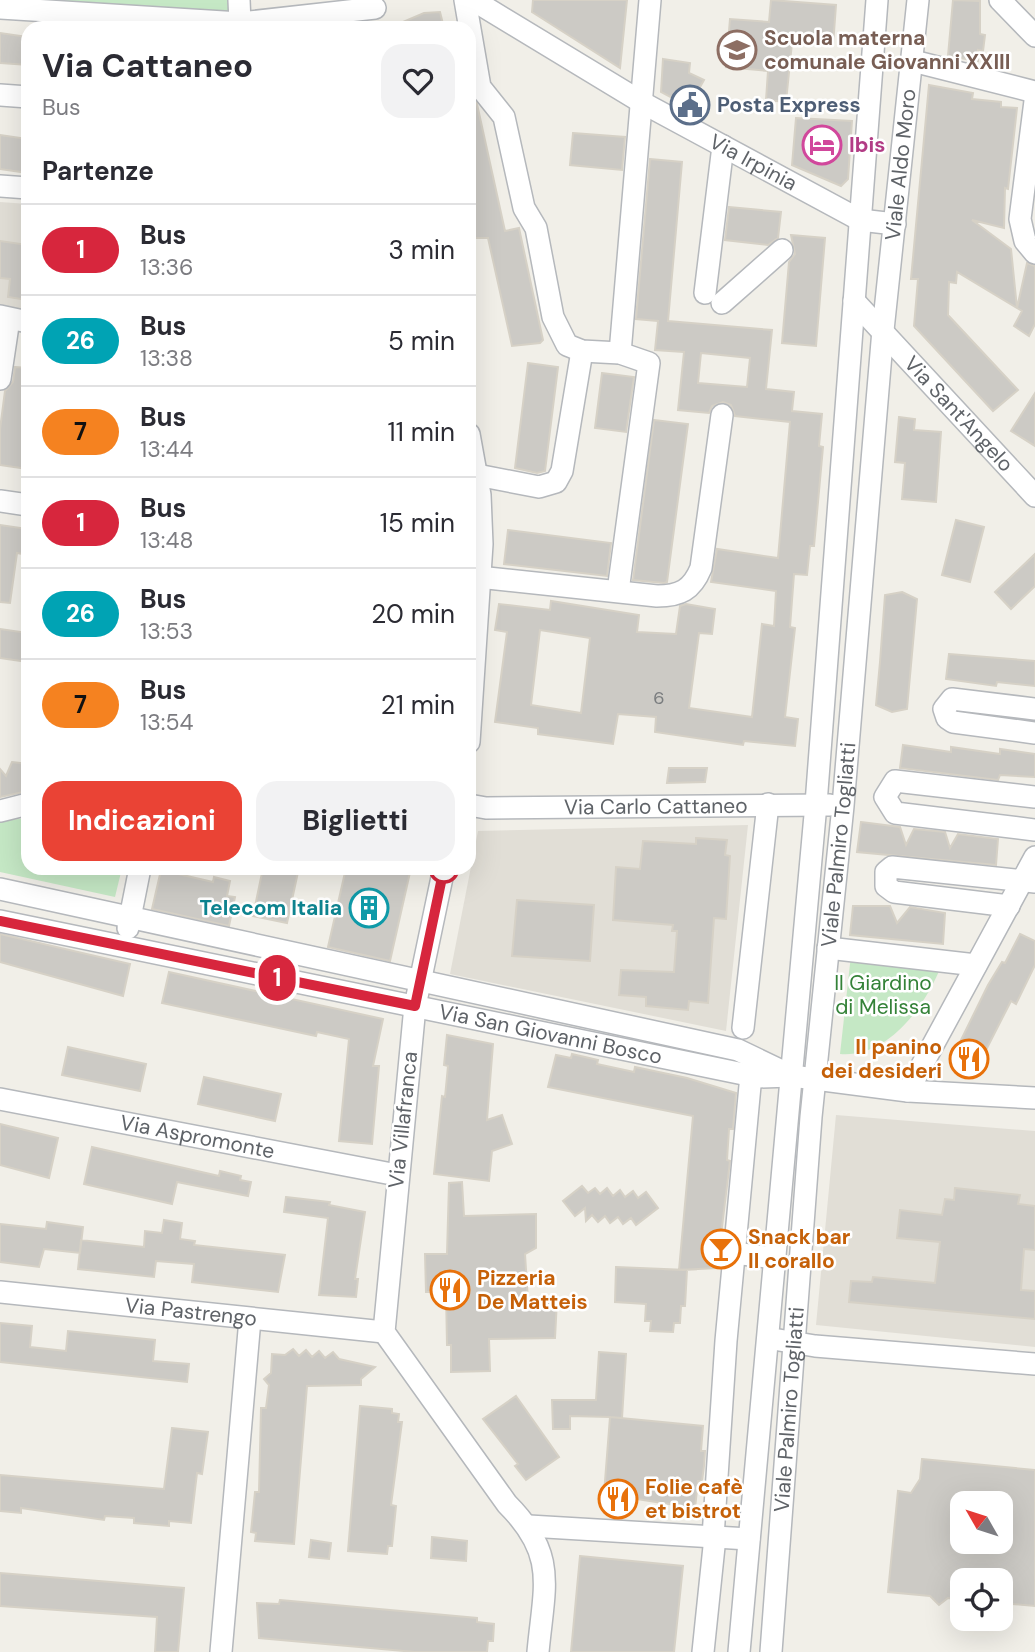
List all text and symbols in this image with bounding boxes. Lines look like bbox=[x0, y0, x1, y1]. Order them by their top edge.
place label: Scuola materna comunale Giovanni XXIII bbox=[764, 24, 1011, 76]
school or university icon: Scuola materna comunale Giovanni XXIII bbox=[716, 29, 758, 71]
text: Via Cattaneo bbox=[42, 44, 253, 87]
button: heart bbox=[381, 44, 455, 118]
public building icon: Posta Express bbox=[669, 84, 711, 126]
street label: Viale Aldo Moro bbox=[879, 87, 922, 242]
place label: Posta Express bbox=[717, 91, 861, 119]
text: Bus bbox=[42, 92, 81, 122]
hotel icon: Ibis bbox=[801, 124, 843, 166]
street label: Via Irpinia bbox=[705, 127, 802, 197]
place label: Ibis bbox=[849, 131, 885, 159]
text: Partenze bbox=[42, 154, 154, 188]
text: Bus bbox=[140, 218, 186, 252]
text: 3 min bbox=[388, 233, 455, 267]
text: 1 bbox=[76, 234, 85, 265]
text: 13:36 bbox=[140, 252, 193, 282]
text: Bus bbox=[140, 309, 186, 343]
text: 5 min bbox=[388, 324, 455, 358]
text: 26 bbox=[66, 325, 95, 356]
text: 13:38 bbox=[140, 343, 193, 373]
street label: Via Sant'Angelo bbox=[898, 350, 1020, 478]
text: Bus bbox=[140, 400, 186, 434]
text: 11 min bbox=[388, 415, 455, 449]
text: 7 bbox=[74, 416, 87, 447]
text: 13:44 bbox=[140, 434, 193, 464]
text: Bus bbox=[140, 491, 186, 525]
text: 15 min bbox=[380, 506, 455, 540]
text: 1 bbox=[76, 507, 85, 538]
text: 13:48 bbox=[140, 525, 193, 555]
text: Bus bbox=[140, 582, 186, 616]
text: 20 min bbox=[371, 597, 455, 631]
text: 26 bbox=[66, 598, 95, 629]
text: 13:53 bbox=[140, 616, 193, 646]
text: Bus bbox=[140, 673, 186, 707]
house number: 6 bbox=[653, 686, 665, 710]
text: 21 min bbox=[381, 688, 455, 722]
text: 7 bbox=[74, 689, 87, 720]
text: 13:54 bbox=[140, 707, 193, 737]
street label: Viale Palmiro Togliatti bbox=[815, 741, 862, 949]
button: Indicazioni bbox=[42, 781, 242, 861]
button: Biglietti bbox=[256, 781, 455, 861]
street label: Via Carlo Cattaneo bbox=[564, 792, 748, 821]
unlabelled marker bbox=[429, 853, 459, 883]
building icon: Telecom Italia bbox=[348, 887, 390, 929]
place label: Telecom Italia bbox=[199, 894, 342, 922]
line badge: 1 bbox=[254, 955, 300, 1001]
text: 1 bbox=[273, 962, 281, 993]
park label: Il Giardino di Melissa bbox=[834, 969, 932, 1021]
street label: Via San Giovanni Bosco bbox=[436, 998, 665, 1071]
place label: Il panino dei desideri bbox=[821, 1033, 942, 1085]
restaurant icon: Il panino dei desideri bbox=[948, 1038, 990, 1080]
street label: Via Villafranca bbox=[382, 1050, 424, 1190]
street label: Via Aspromonte bbox=[118, 1108, 277, 1165]
place label: Snack bar Il corallo bbox=[748, 1223, 851, 1275]
bar icon: Snack bar Il corallo bbox=[700, 1228, 742, 1270]
place label: Pizzeria De Matteis bbox=[477, 1264, 588, 1316]
restaurant icon: Pizzeria De Matteis bbox=[429, 1269, 471, 1311]
street label: Via Pastrengo bbox=[123, 1291, 258, 1333]
street label: Viale Palmiro Togliatti bbox=[767, 1306, 811, 1513]
place label: Folie cafè et bistrot bbox=[645, 1473, 743, 1525]
restaurant icon: Folie cafè et bistrot bbox=[597, 1478, 639, 1520]
north arrow bbox=[950, 1491, 1013, 1554]
map controls bbox=[950, 1491, 1013, 1631]
button: locate bbox=[950, 1568, 1013, 1631]

